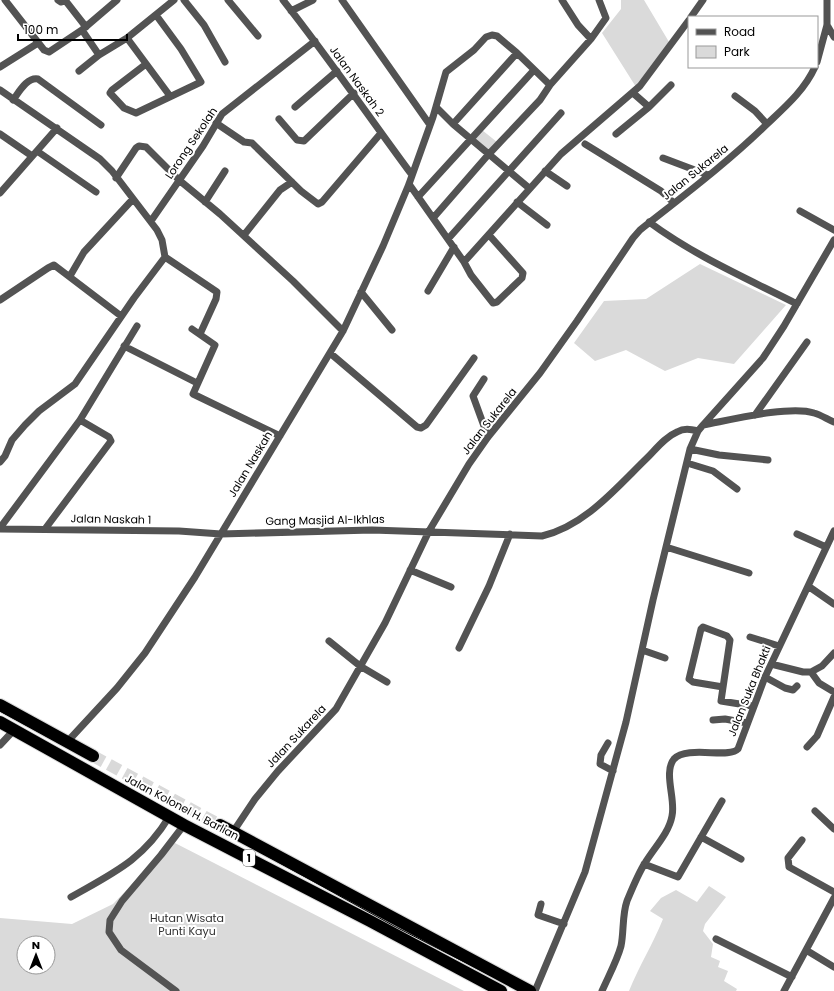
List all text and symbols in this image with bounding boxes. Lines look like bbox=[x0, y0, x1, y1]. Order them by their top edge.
scale bar bbox=[18, 16, 127, 42]
legend bbox=[688, 16, 818, 68]
text: 100 m bbox=[24, 21, 58, 38]
text: Road bbox=[724, 23, 755, 40]
street label: Jalan Naskah 2 bbox=[326, 42, 388, 120]
text: Park bbox=[724, 43, 751, 60]
street label: Lorong Sekolah bbox=[161, 104, 221, 182]
street label: Jalan Sukarela bbox=[658, 140, 732, 204]
street label: Jalan Sukarela bbox=[458, 384, 520, 458]
street label: Jalan Naskah bbox=[224, 428, 276, 500]
street label: Jalan Naskah 1 bbox=[70, 510, 152, 528]
street label: Gang Masjid Al-Ikhlas bbox=[265, 511, 385, 529]
street label: Jalan Suka Bhakti bbox=[724, 643, 775, 739]
street label: Jalan Sukarela bbox=[263, 701, 329, 771]
street label: Jalan Kolonel H. Barlian bbox=[122, 770, 242, 844]
road number: 1 bbox=[243, 850, 255, 866]
park label: Hutan Wisata Punti Kayu bbox=[150, 910, 224, 939]
north arrow bbox=[16, 935, 56, 975]
text: N bbox=[32, 937, 40, 953]

